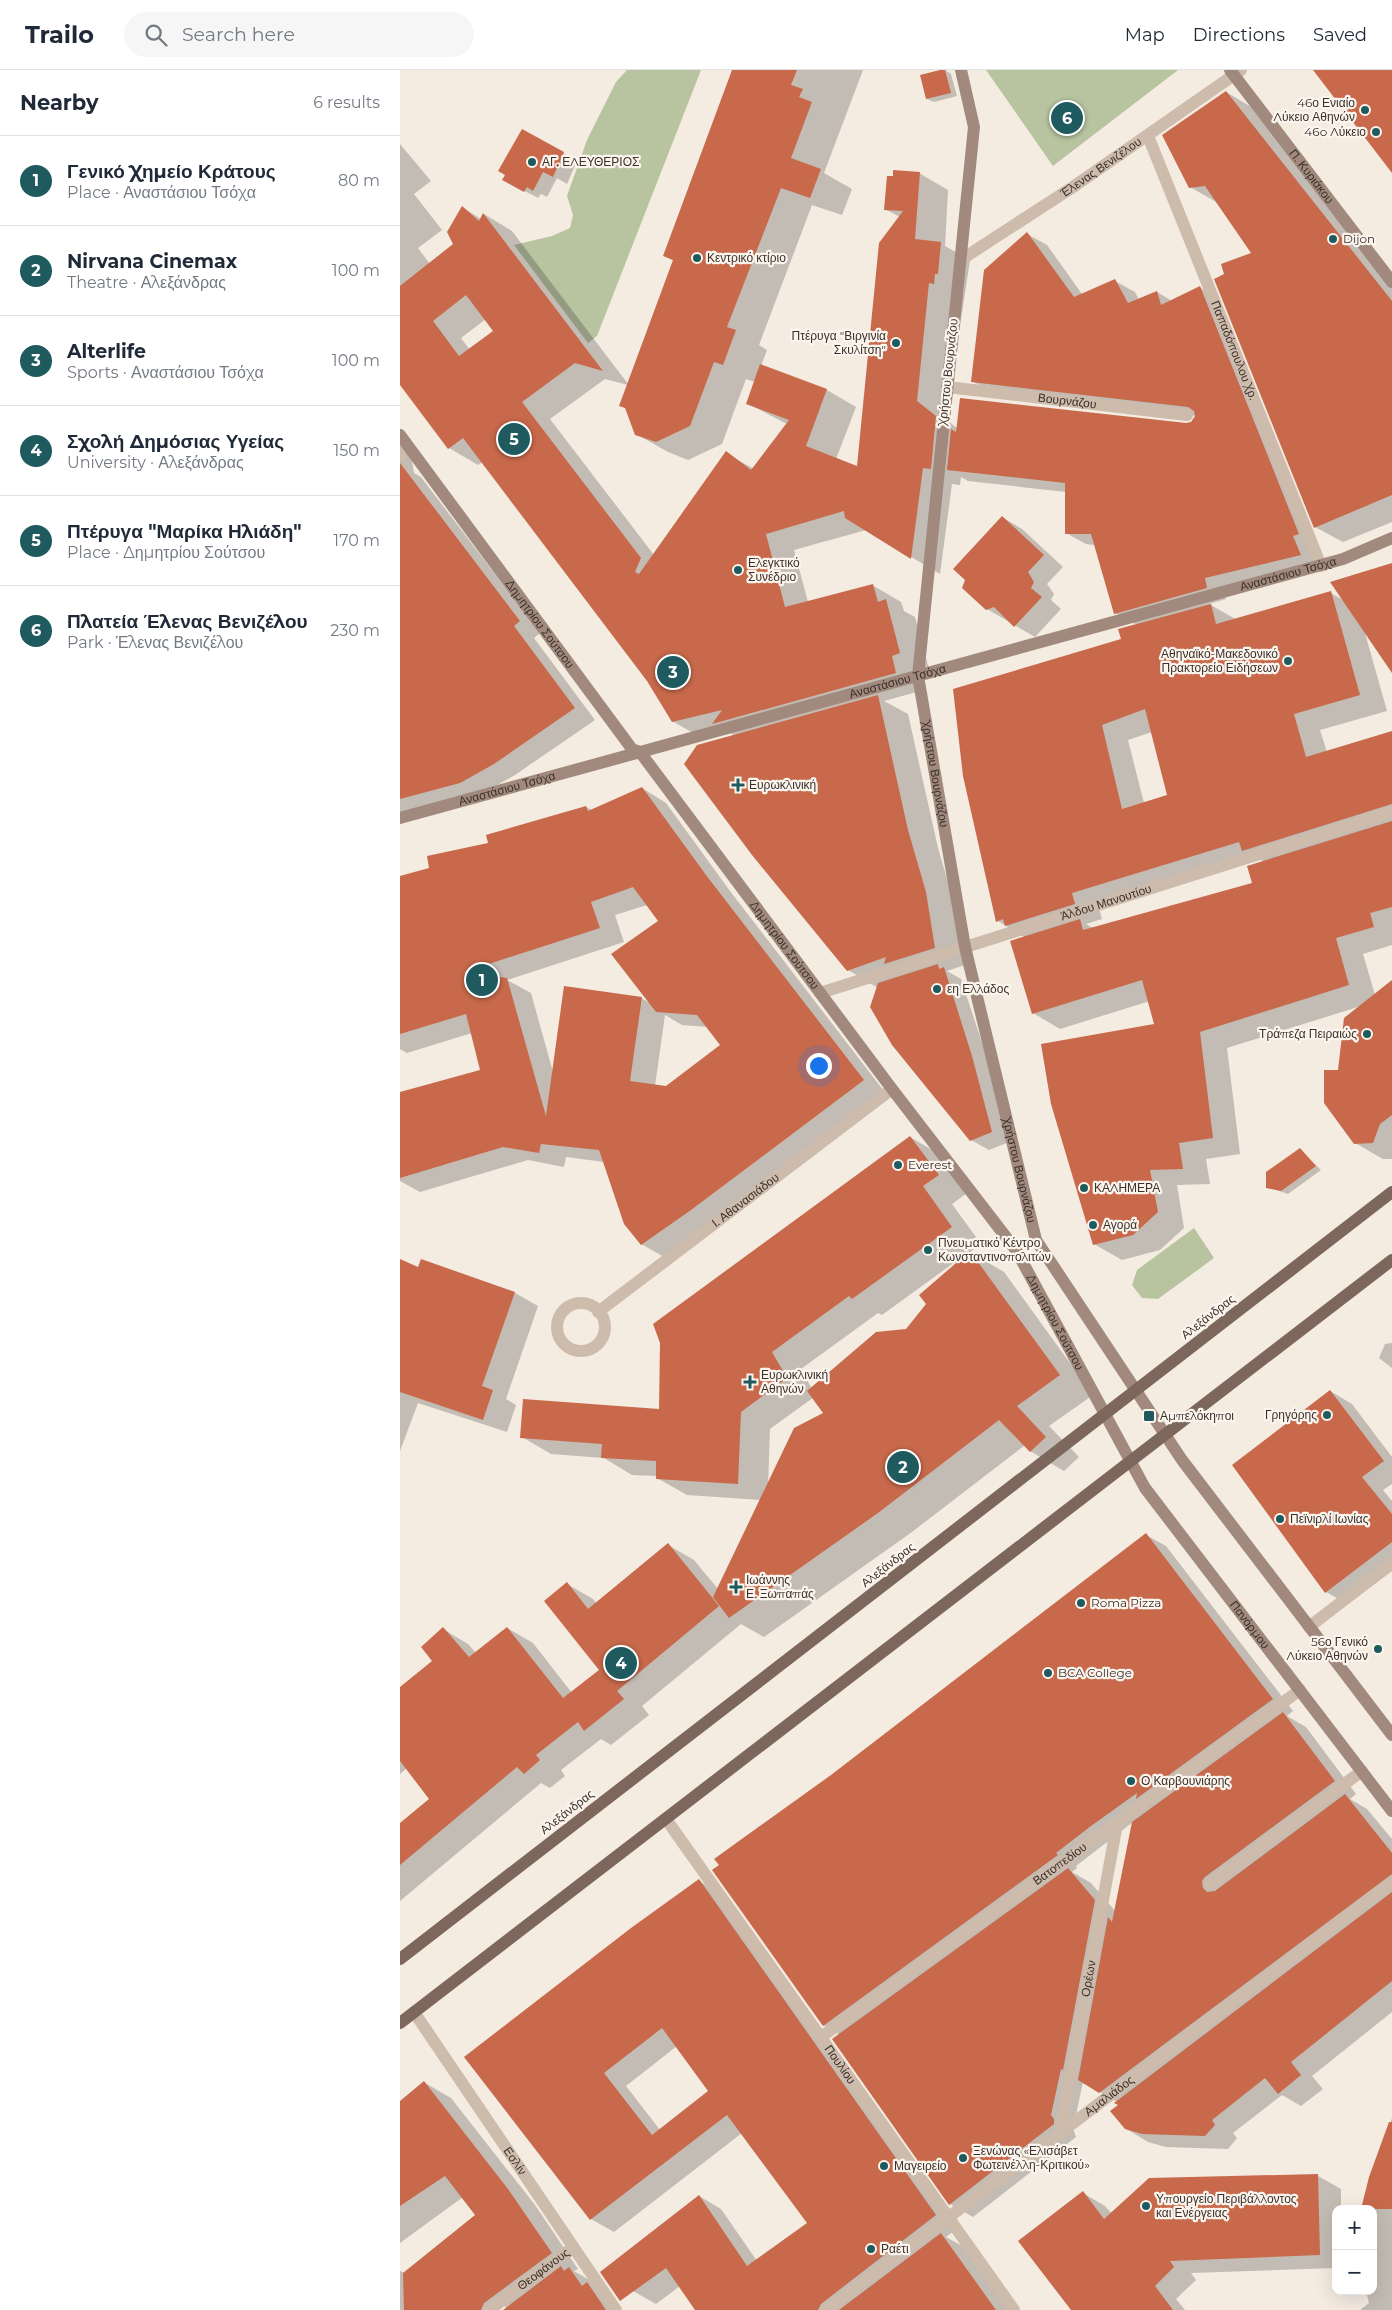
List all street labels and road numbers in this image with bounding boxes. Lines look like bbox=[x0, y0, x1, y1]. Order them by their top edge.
street label: Έλενας Βενιζέλου bbox=[1056, 134, 1144, 201]
street label: Π. Κυριάκου bbox=[1286, 146, 1337, 206]
street label: Παπαδόπουλου Χρ. bbox=[1208, 298, 1261, 402]
street label: Χρήστου Βουρνάζου bbox=[934, 318, 961, 428]
street label: Βουρνάζου bbox=[1037, 390, 1097, 411]
street label: Αναστάσιου Τσόχα bbox=[1238, 553, 1338, 594]
street label: Δημητρίου Σούτσου bbox=[502, 576, 578, 671]
street label: Αναστάσιου Τσόχα bbox=[847, 660, 948, 701]
street label: Χρήστου Βουρνάζου bbox=[919, 718, 952, 828]
street label: Αναστάσιου Τσόχα bbox=[457, 768, 557, 809]
street label: Άλδου Μανουτίου bbox=[1059, 881, 1153, 923]
street label: Δημητρίου Σούτσου bbox=[747, 898, 823, 992]
street label: Χρήστου Βουρνάζου bbox=[999, 1114, 1040, 1224]
street label: Ι. Αθανασιάδου bbox=[708, 1169, 782, 1230]
street label: Δημητρίου Σούτσου bbox=[1024, 1271, 1088, 1372]
street label: Αλεξάνδρας bbox=[1178, 1291, 1238, 1342]
street label: Αλεξάνδρας bbox=[858, 1539, 918, 1590]
street label: Πανόρμου bbox=[1227, 1598, 1273, 1652]
street label: Αλεξάνδρας bbox=[537, 1786, 597, 1837]
street label: Βατοπεδίου bbox=[1030, 1839, 1089, 1888]
street label: Ορέων bbox=[1077, 1959, 1099, 1998]
street label: Πουλίου bbox=[822, 2042, 859, 2087]
street label: Αμαλιάδος bbox=[1081, 2072, 1137, 2119]
street label: Εσλίν bbox=[501, 2144, 530, 2178]
street label: Θεοφάνους bbox=[514, 2244, 572, 2293]

